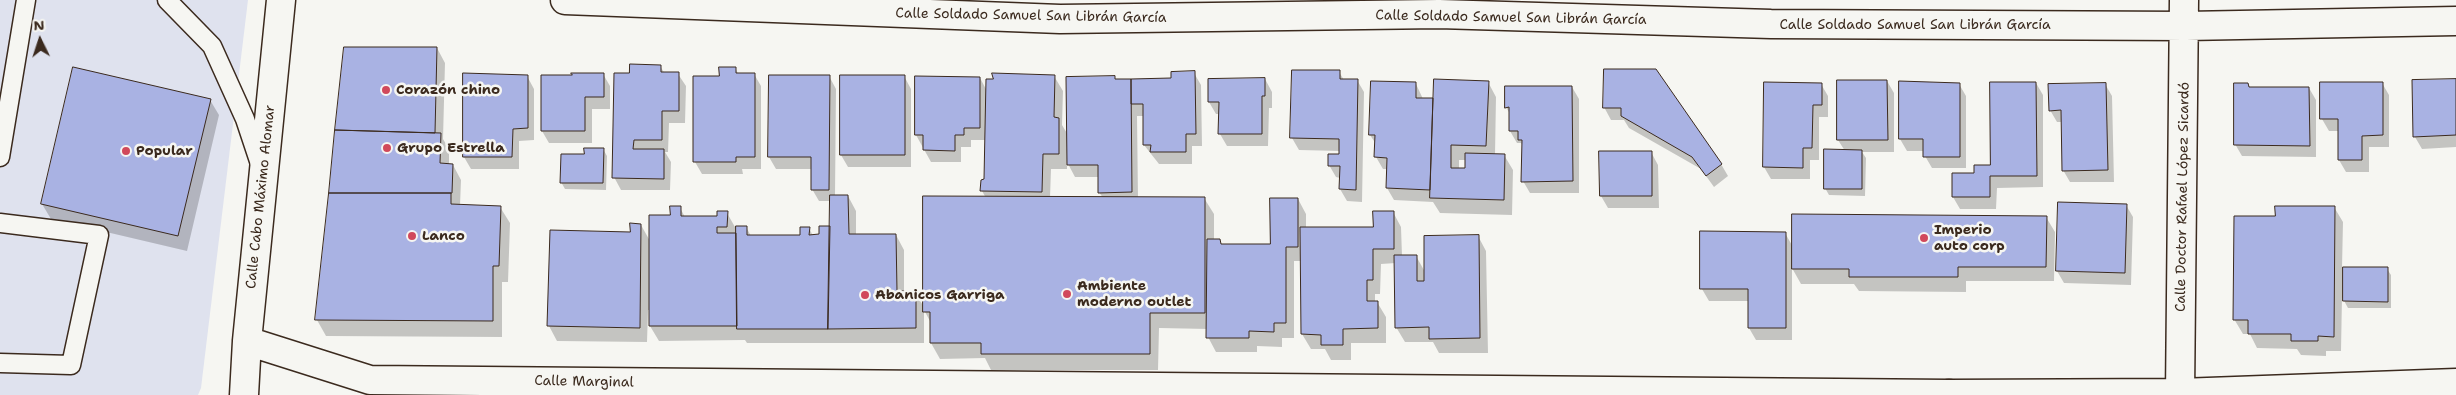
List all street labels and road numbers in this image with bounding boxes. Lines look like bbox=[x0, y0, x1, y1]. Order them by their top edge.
street label: Calle Soldado Samuel San Librán García bbox=[895, 5, 1167, 27]
street label: Calle Soldado Samuel San Librán García bbox=[1375, 7, 1647, 29]
street label: Calle Soldado Samuel San Librán García bbox=[1779, 17, 2051, 33]
street label: Calle Doctor Rafael López Sicardó bbox=[2173, 82, 2193, 312]
street label: Calle Cabo Máximo Alomar bbox=[243, 104, 279, 290]
street label: Calle Marginal bbox=[534, 373, 634, 391]

